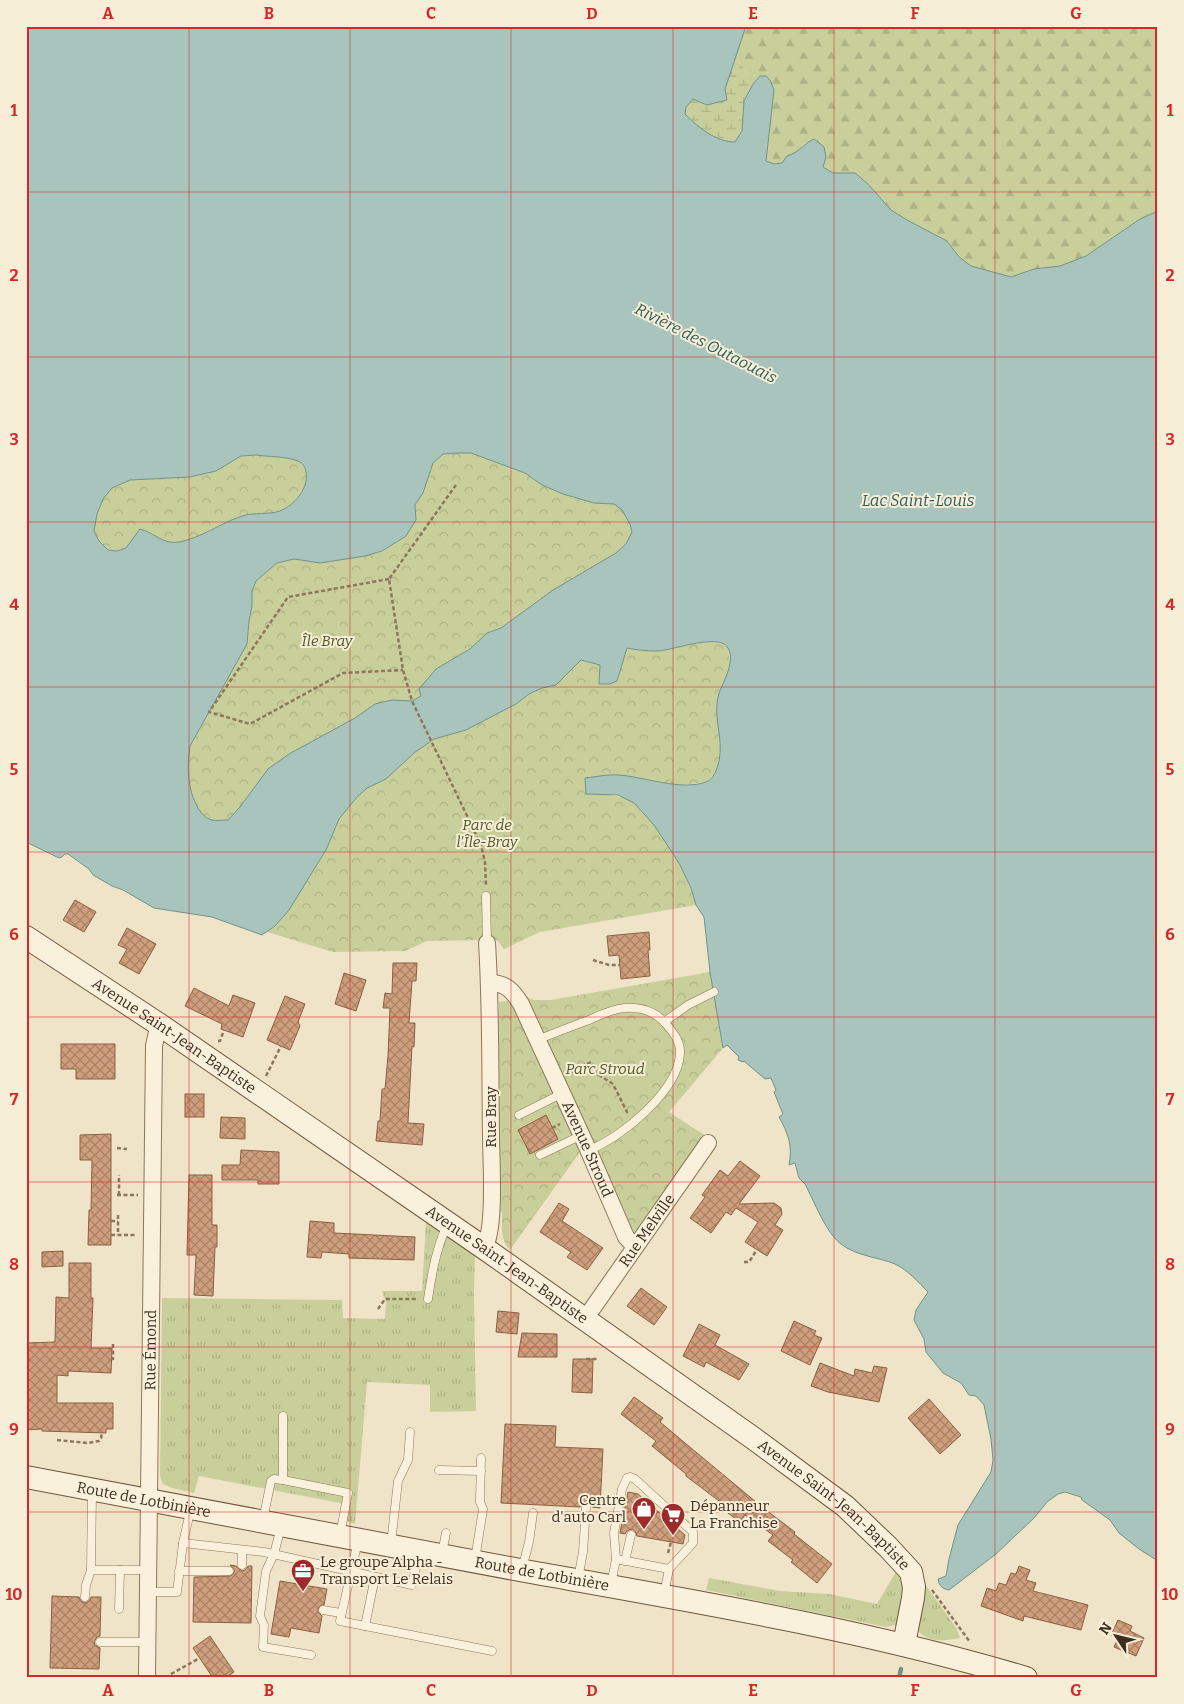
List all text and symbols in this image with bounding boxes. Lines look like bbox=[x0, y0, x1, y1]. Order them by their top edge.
text: A bbox=[102, 4, 114, 23]
text: B bbox=[264, 4, 274, 23]
text: C bbox=[426, 4, 436, 23]
text: D bbox=[586, 4, 598, 23]
text: E bbox=[748, 4, 758, 23]
text: F bbox=[911, 4, 920, 23]
text: G bbox=[1070, 4, 1082, 23]
text: 1 bbox=[11, 101, 18, 120]
text: 1 bbox=[1167, 101, 1174, 120]
text: 2 bbox=[9, 266, 19, 285]
text: 2 bbox=[1165, 266, 1175, 285]
water label: Rivière des Outaouais bbox=[632, 299, 780, 387]
text: 3 bbox=[9, 430, 19, 449]
text: 3 bbox=[1165, 430, 1175, 449]
water label: Lac Saint-Louis bbox=[862, 491, 975, 510]
text: 4 bbox=[9, 595, 19, 614]
text: 4 bbox=[1165, 595, 1175, 614]
park label: Île Bray bbox=[302, 632, 354, 650]
text: 5 bbox=[10, 760, 19, 779]
text: 5 bbox=[1166, 760, 1175, 779]
park label: Parc de l'Île-Bray bbox=[457, 816, 519, 851]
text: 6 bbox=[9, 925, 19, 944]
text: 6 bbox=[1165, 925, 1175, 944]
street label: Avenue Saint-Jean-Baptiste bbox=[89, 974, 259, 1097]
park label: Parc Stroud bbox=[565, 1060, 645, 1078]
street label: Rue Bray bbox=[482, 1086, 500, 1148]
text: 7 bbox=[10, 1090, 19, 1109]
text: 7 bbox=[1166, 1090, 1175, 1109]
street label: Avenue Stroud bbox=[558, 1098, 617, 1200]
street label: Rue Melville bbox=[615, 1191, 679, 1270]
street label: Avenue Saint-Jean-Baptiste bbox=[423, 1202, 591, 1328]
text: 8 bbox=[9, 1255, 19, 1274]
text: 8 bbox=[1165, 1255, 1175, 1274]
street label: Rue Émond bbox=[141, 1309, 160, 1390]
text: 9 bbox=[9, 1420, 19, 1439]
text: 9 bbox=[1165, 1420, 1175, 1439]
street label: Avenue Saint-Jean-Baptiste bbox=[754, 1436, 914, 1574]
street label: Route de Lotbinière bbox=[75, 1478, 212, 1521]
place label: Centre d'auto Carl bbox=[552, 1491, 626, 1526]
shop icon: Centre d'auto Carl bbox=[631, 1496, 657, 1530]
place label: Dépanneur La Franchise bbox=[690, 1497, 778, 1532]
supermarket icon: Dépanneur La Franchise bbox=[660, 1502, 686, 1536]
place label: Le groupe Alpha - Transport Le Relais bbox=[320, 1553, 453, 1588]
street label: Route de Lotbinière bbox=[473, 1553, 610, 1595]
office icon: Le groupe Alpha - Transport Le Relais bbox=[290, 1558, 316, 1592]
text: 10 bbox=[5, 1585, 23, 1604]
text: 10 bbox=[1161, 1585, 1179, 1604]
north arrow bbox=[1092, 1612, 1142, 1662]
text: N bbox=[1096, 1619, 1116, 1638]
text: A bbox=[102, 1681, 114, 1700]
text: B bbox=[264, 1681, 274, 1700]
text: C bbox=[426, 1681, 436, 1700]
text: D bbox=[586, 1681, 598, 1700]
text: E bbox=[748, 1681, 758, 1700]
text: F bbox=[911, 1681, 920, 1700]
text: G bbox=[1070, 1681, 1082, 1700]

